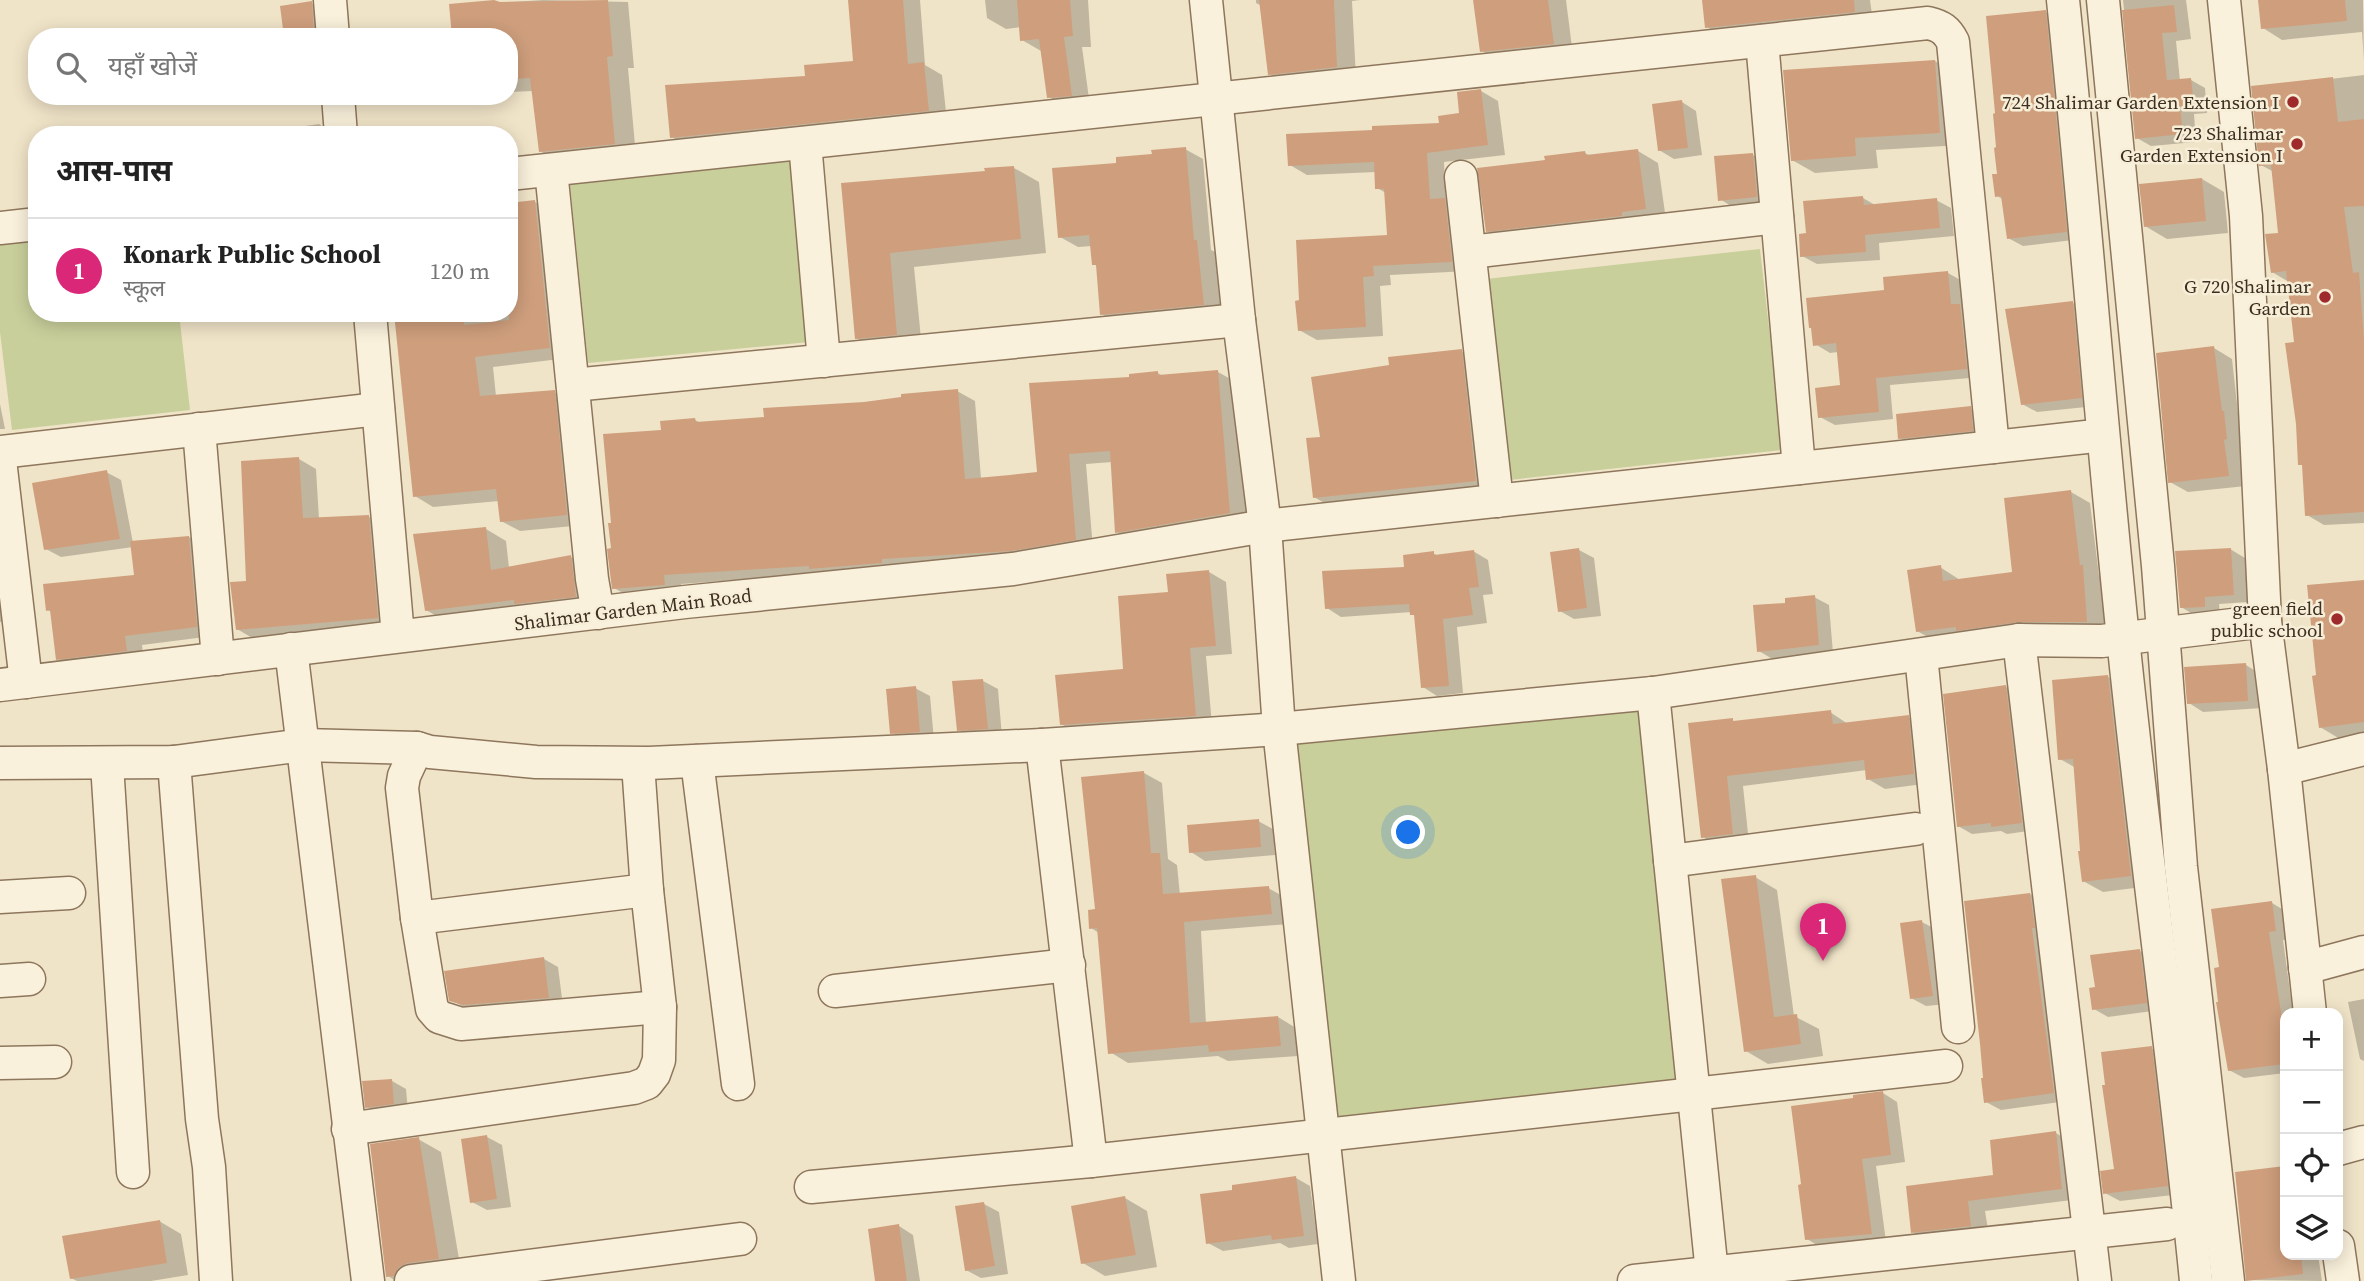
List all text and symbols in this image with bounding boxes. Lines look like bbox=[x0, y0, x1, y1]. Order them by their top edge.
search box bbox=[28, 28, 518, 105]
icon: search bbox=[52, 48, 90, 86]
text: यहाँ खोजें bbox=[108, 48, 197, 84]
place label: 724 Shalimar Garden Extension I bbox=[2002, 89, 2279, 115]
marker: 724 Shalimar Garden Extension I bbox=[2285, 94, 2301, 110]
place label: 723 Shalimar Garden Extension I bbox=[2120, 120, 2283, 168]
marker: 723 Shalimar Garden Extension I bbox=[2289, 136, 2305, 152]
text: आस-पास bbox=[56, 150, 172, 191]
text: Konark Public School bbox=[123, 236, 381, 272]
text: 1 bbox=[73, 255, 85, 287]
text: 120 m bbox=[429, 255, 490, 287]
text: स्कूल bbox=[123, 272, 165, 304]
place label: G 720 Shalimar Garden bbox=[2184, 273, 2311, 321]
marker: G 720 Shalimar Garden bbox=[2317, 289, 2333, 305]
street label: Shalimar Garden Main Road bbox=[513, 582, 753, 636]
place label: green field public school bbox=[2210, 595, 2323, 643]
marker: green field public school bbox=[2329, 611, 2345, 627]
your location bbox=[1391, 815, 1425, 849]
pin: 1 bbox=[1800, 903, 1846, 961]
map controls bbox=[2280, 1008, 2343, 1260]
button: + bbox=[2280, 1008, 2343, 1071]
button: − bbox=[2280, 1071, 2343, 1134]
button: locate bbox=[2280, 1134, 2343, 1197]
button: layers bbox=[2280, 1197, 2343, 1260]

